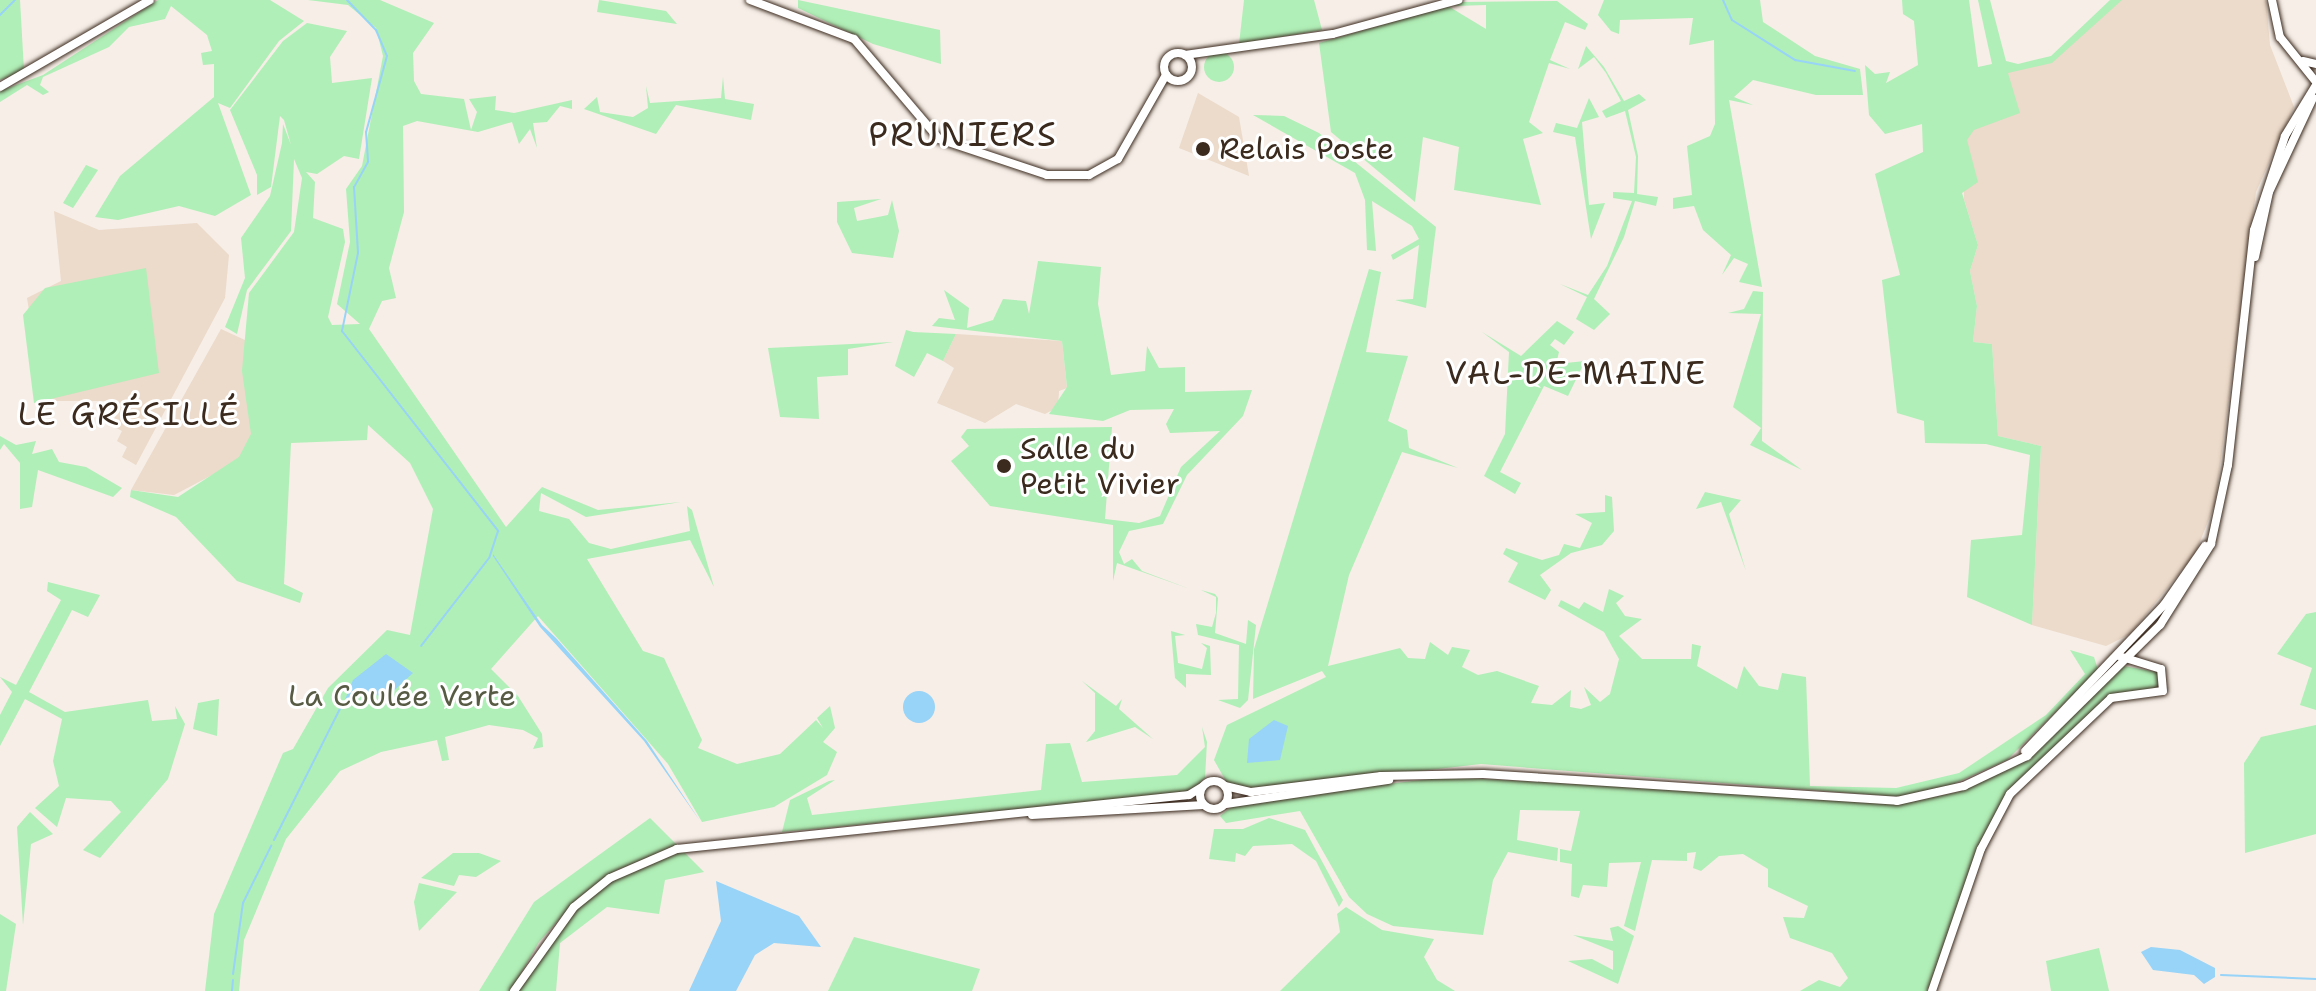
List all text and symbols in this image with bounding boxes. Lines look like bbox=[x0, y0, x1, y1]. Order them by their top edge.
district label: PRUNIERS bbox=[868, 115, 1058, 155]
place label: Relais Poste bbox=[1219, 131, 1394, 167]
marker: Relais Poste bbox=[1194, 140, 1212, 158]
district label: VAL-DE-MAINE bbox=[1445, 354, 1707, 392]
district label: LE GRÉSILLÉ bbox=[18, 395, 240, 433]
place label: Salle du Petit Vivier bbox=[1020, 431, 1180, 502]
marker: Salle du Petit Vivier bbox=[995, 457, 1013, 475]
park label: La Coulée Verte bbox=[288, 678, 516, 714]

